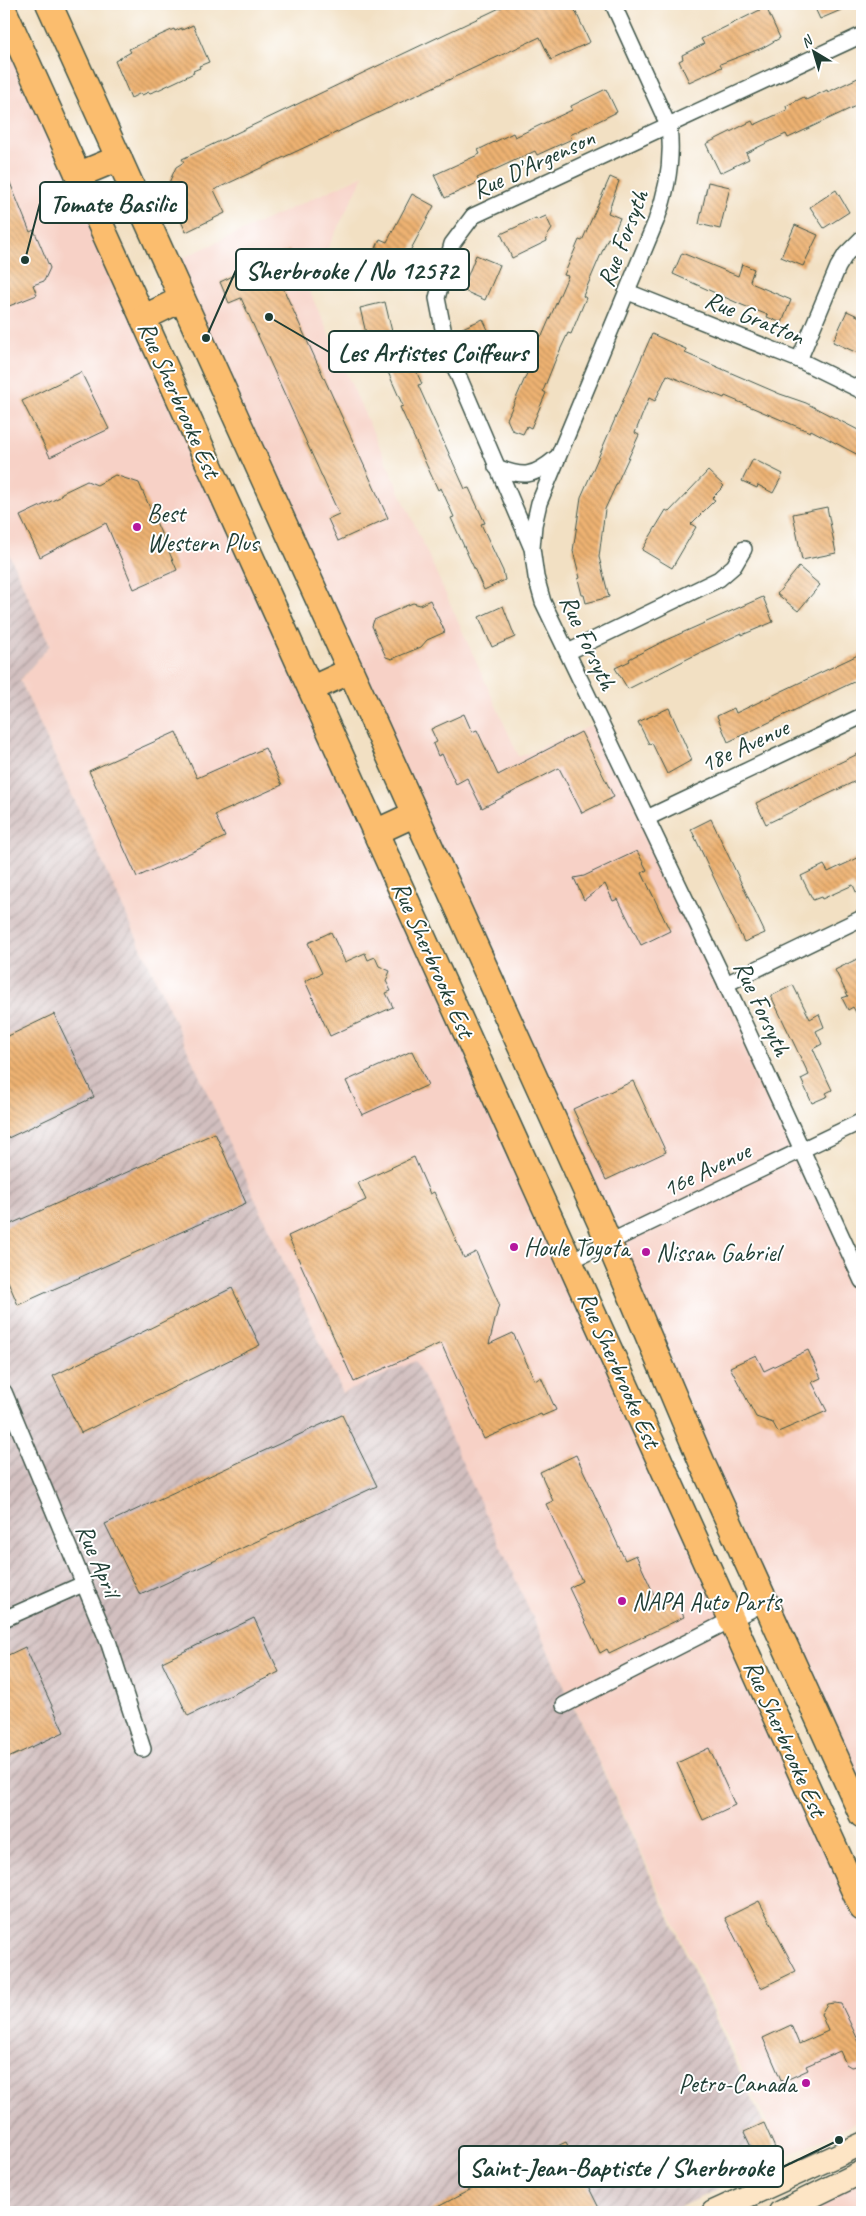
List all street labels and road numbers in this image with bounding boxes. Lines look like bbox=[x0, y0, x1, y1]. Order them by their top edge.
street label: Rue D'Argenson bbox=[467, 121, 601, 206]
street label: Rue Forsyth bbox=[590, 184, 657, 291]
street label: Rue Gratton bbox=[700, 284, 810, 353]
street label: Rue Sherbrooke Est bbox=[130, 316, 229, 485]
street label: Rue Forsyth bbox=[552, 590, 625, 697]
street label: 18e Avenue bbox=[695, 711, 796, 780]
street label: Rue Sherbrooke Est bbox=[384, 876, 483, 1045]
street label: Rue Forsyth bbox=[726, 956, 799, 1063]
street label: 16e Avenue bbox=[657, 1134, 757, 1205]
street label: Rue Sherbrooke Est bbox=[570, 1286, 669, 1455]
street label: Rue April bbox=[69, 1519, 130, 1606]
street label: Rue Sherbrooke Est bbox=[736, 1655, 835, 1824]

